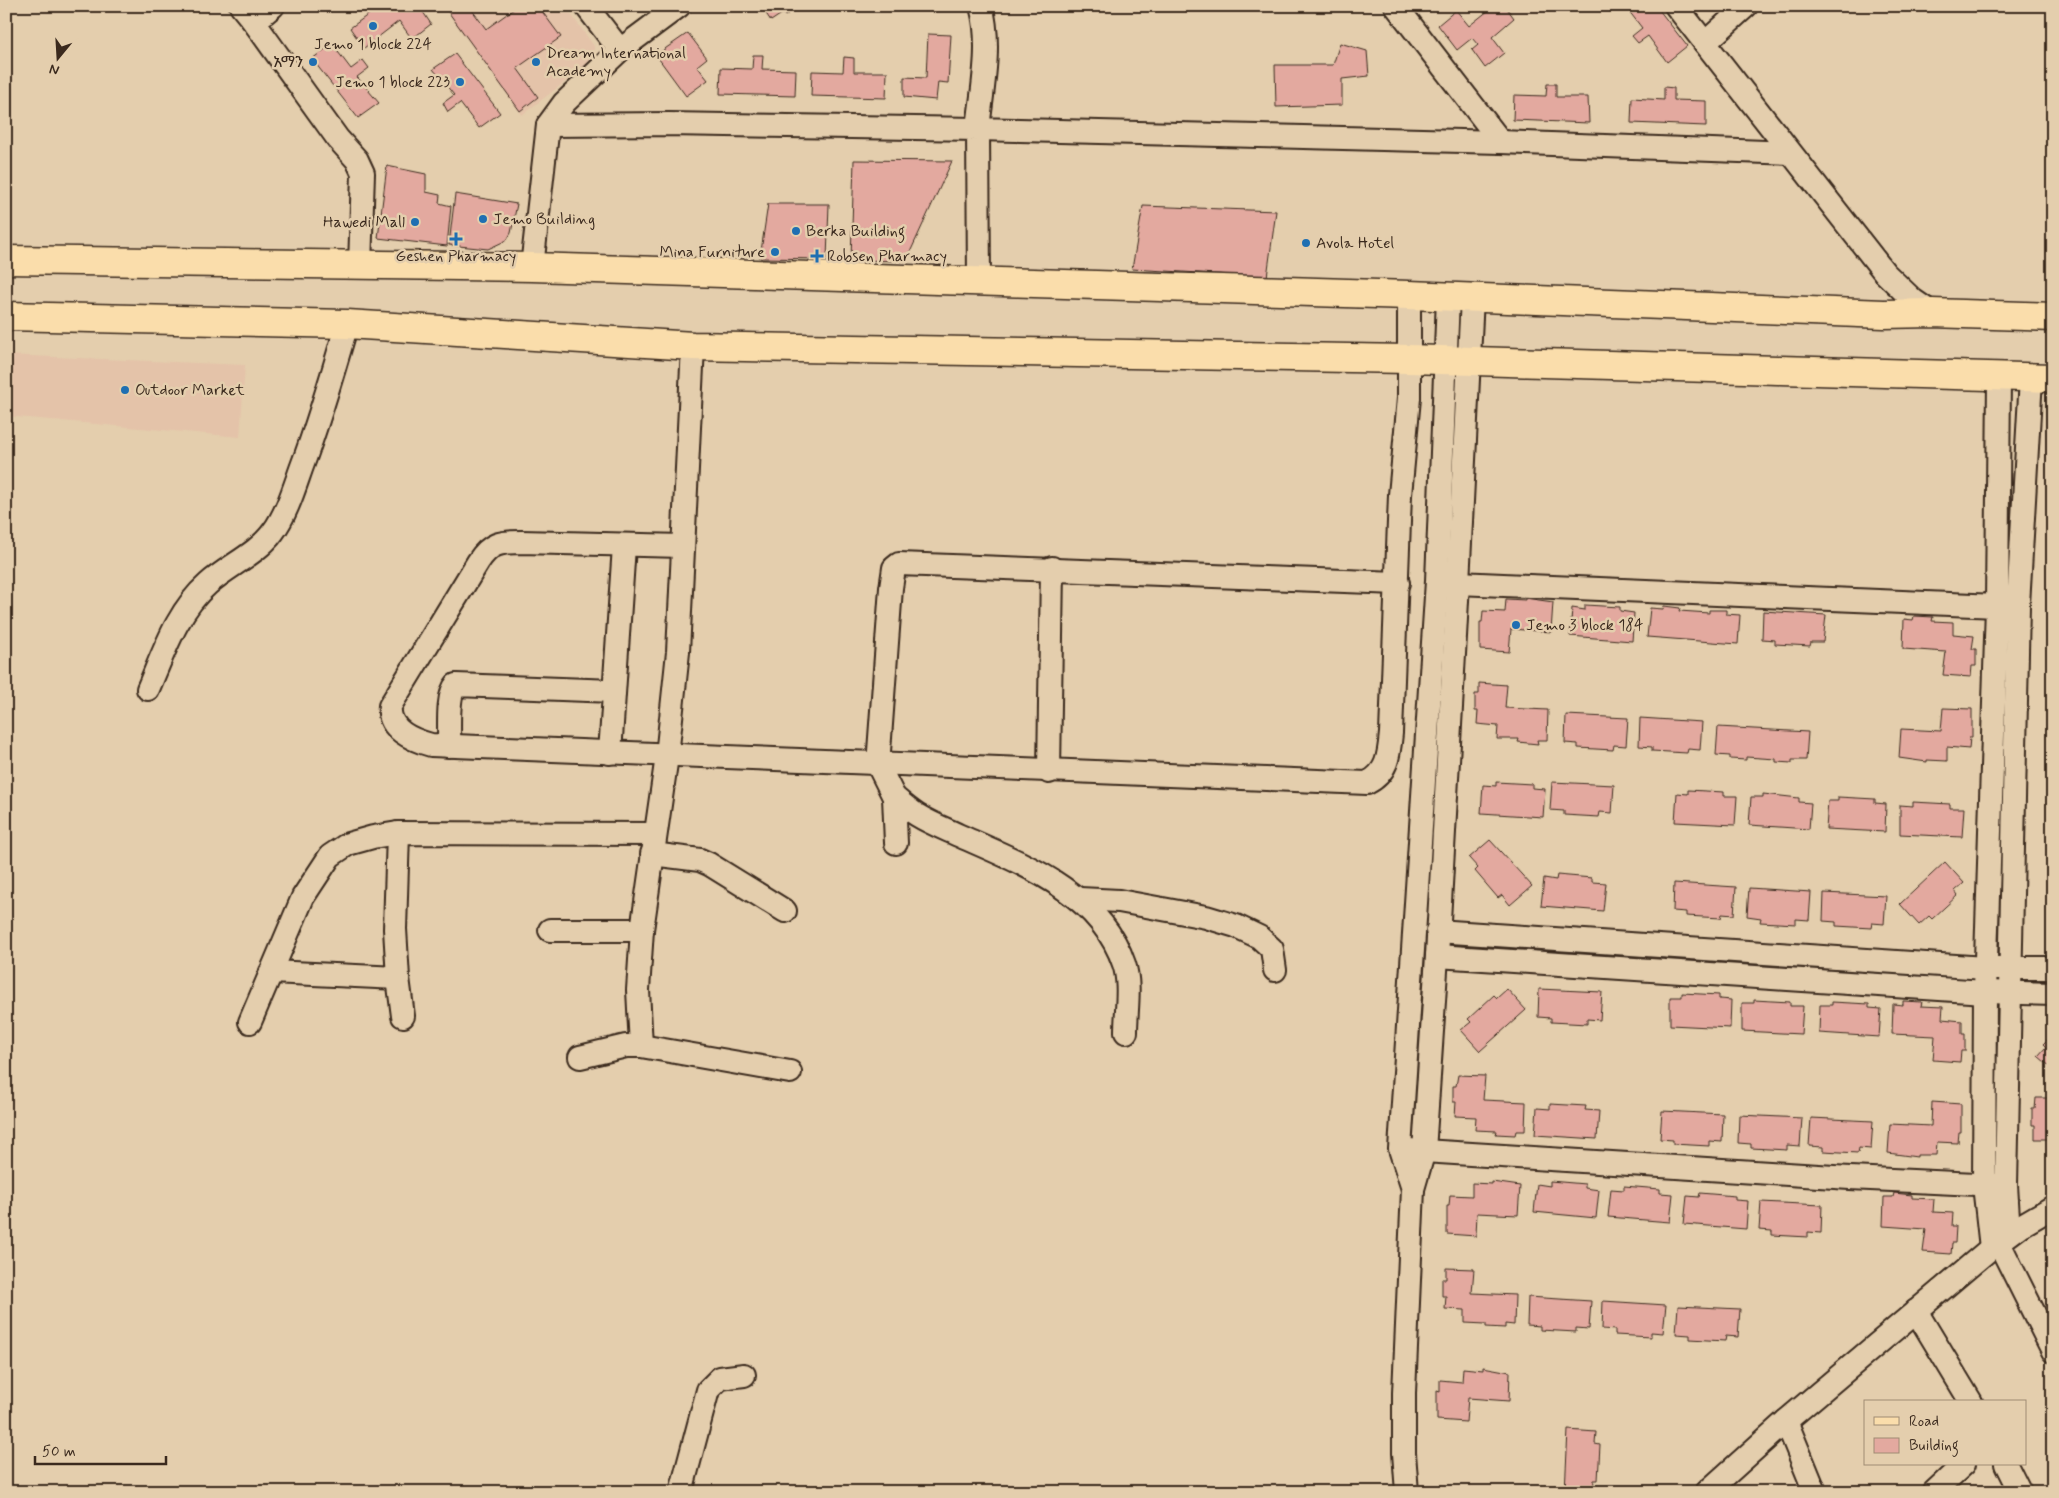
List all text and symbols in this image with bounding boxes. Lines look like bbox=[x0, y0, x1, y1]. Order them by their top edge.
marker: Jemo 1 block 224 bbox=[367, 20, 379, 32]
north arrow bbox=[32, 32, 82, 82]
place label: Jemo 1 block 224 bbox=[314, 34, 432, 55]
place label: Dream International Academy bbox=[546, 43, 686, 82]
place label: አማን bbox=[273, 52, 303, 73]
marker: አማን bbox=[307, 56, 319, 68]
marker: Dream International Academy bbox=[530, 56, 542, 68]
text: N bbox=[47, 59, 62, 79]
place label: Jemo 1 block 223 bbox=[335, 72, 450, 93]
marker: Jemo 1 block 223 bbox=[454, 76, 466, 88]
place label: Jemo Building bbox=[493, 209, 595, 230]
place label: Hawedi Mall bbox=[323, 212, 405, 233]
marker: Jemo Building bbox=[477, 213, 489, 225]
marker: Hawedi Mall bbox=[409, 216, 421, 228]
place label: Berka Building bbox=[806, 221, 905, 243]
marker: Berka Building bbox=[790, 225, 802, 237]
marker: Geshen Pharmacy bbox=[450, 233, 462, 245]
place label: Avola Hotel bbox=[1316, 233, 1394, 254]
marker: Avola Hotel bbox=[1300, 237, 1312, 249]
place label: Mina Furniture bbox=[660, 242, 765, 263]
place label: Geshen Pharmacy bbox=[396, 246, 516, 267]
marker: Mina Furniture bbox=[769, 246, 781, 258]
place label: Robsen Pharmacy bbox=[827, 246, 947, 267]
marker: Robsen Pharmacy bbox=[811, 250, 823, 262]
place label: Outdoor Market bbox=[135, 380, 245, 401]
marker: Outdoor Market bbox=[119, 384, 131, 396]
place label: Jemo 3 block 184 bbox=[1526, 615, 1643, 636]
marker: Jemo 3 block 184 bbox=[1510, 619, 1522, 631]
legend bbox=[1864, 1400, 2026, 1466]
text: Road bbox=[1909, 1412, 1939, 1432]
scale bar bbox=[35, 1433, 166, 1465]
text: Building bbox=[1909, 1436, 1959, 1457]
text: 50 m bbox=[42, 1442, 76, 1462]

